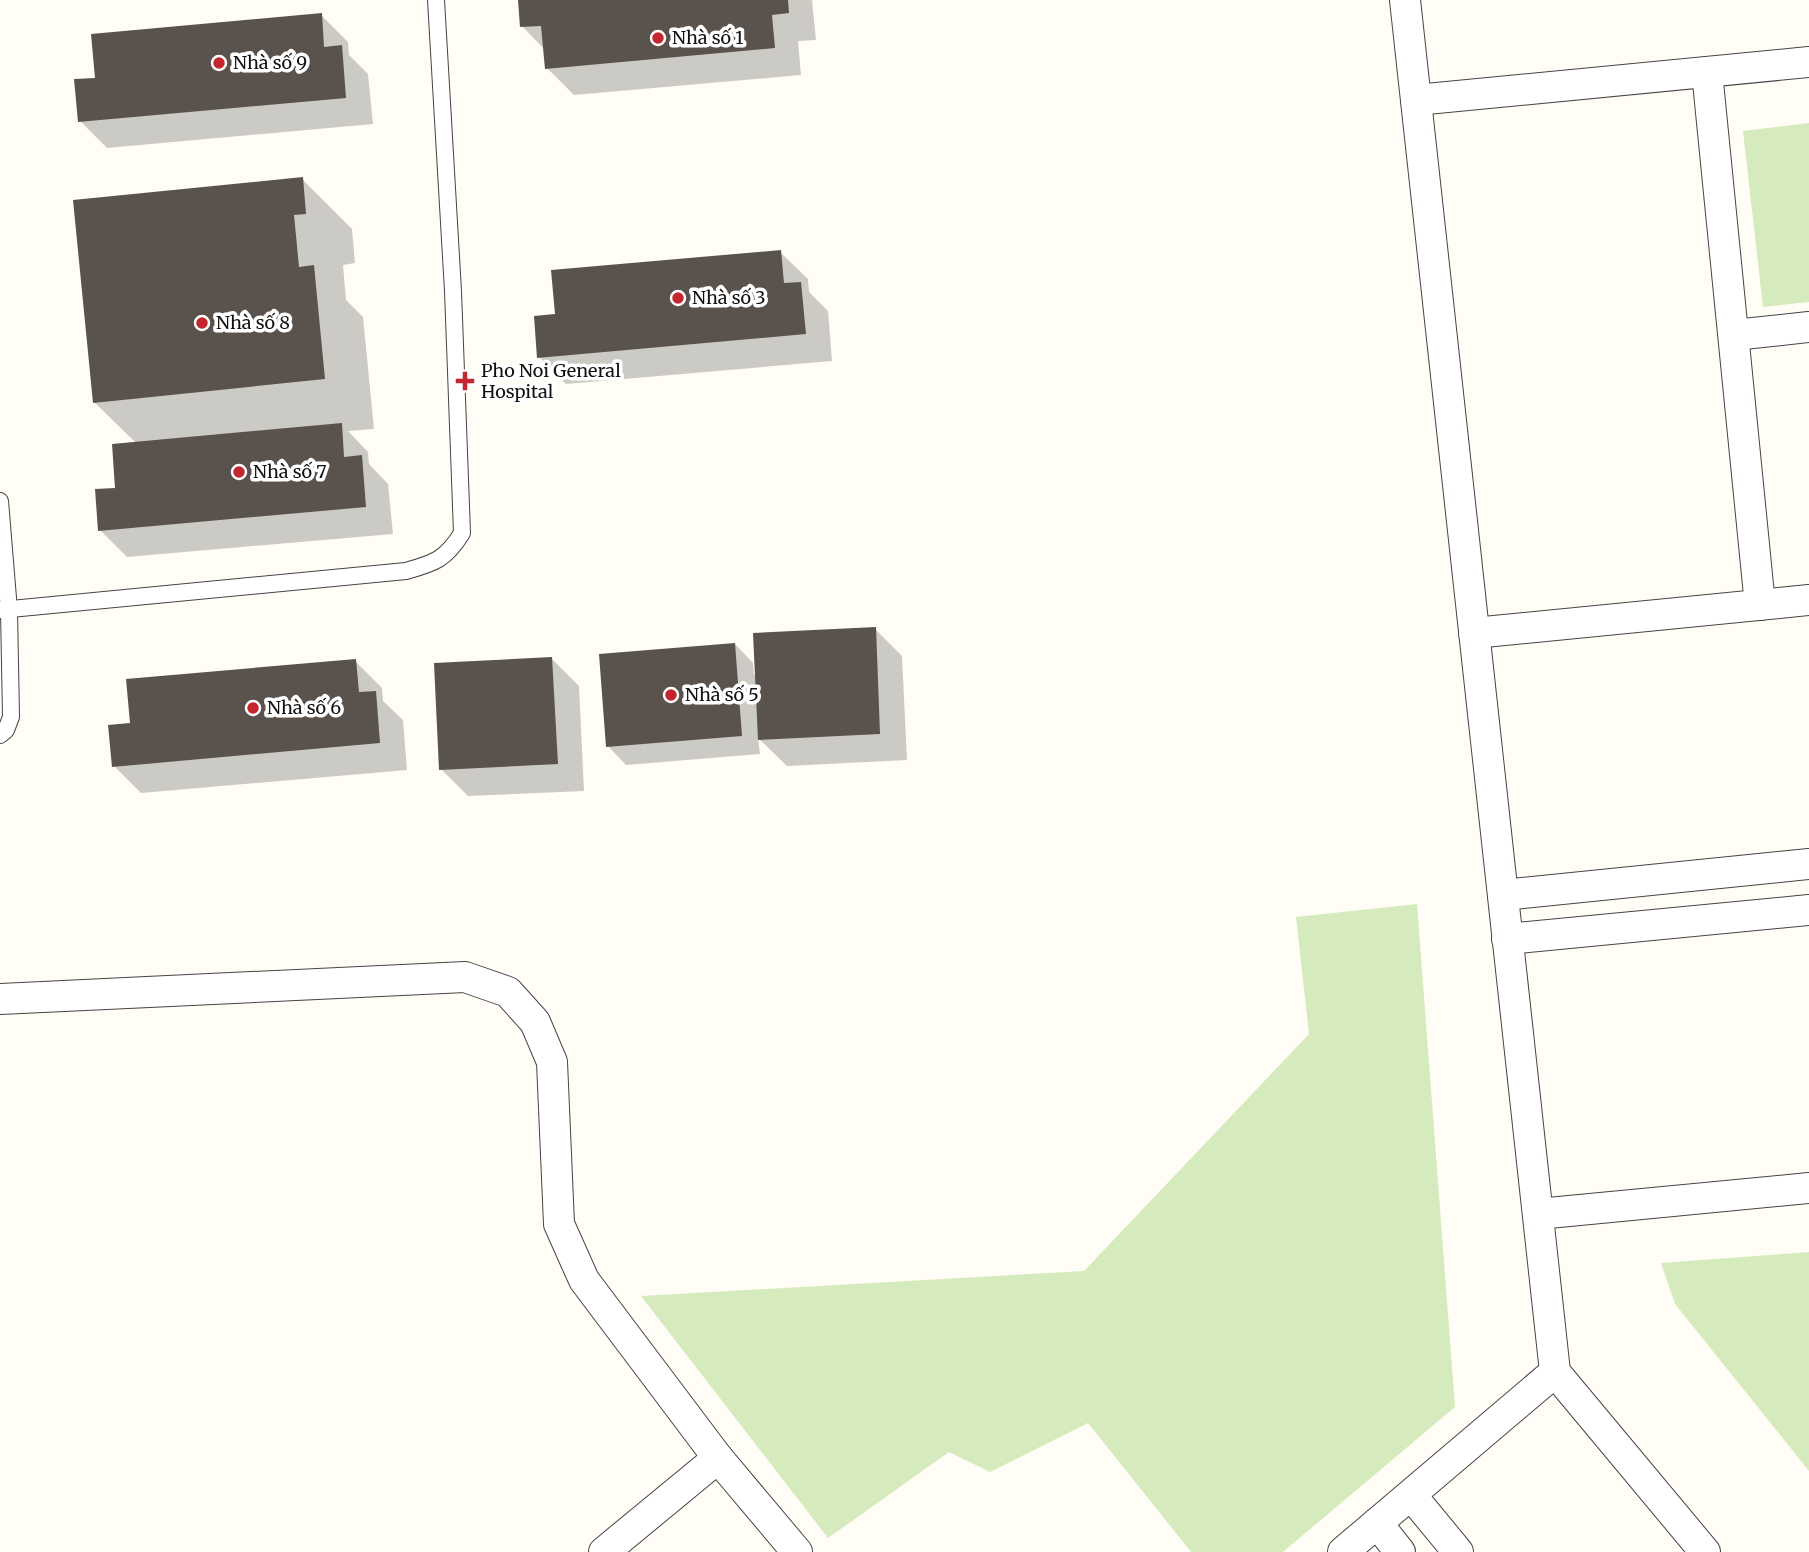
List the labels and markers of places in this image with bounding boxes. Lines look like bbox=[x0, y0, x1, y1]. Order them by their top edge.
place label: Nhà số 1 bbox=[672, 26, 744, 49]
marker: Nhà số 1 bbox=[650, 30, 666, 46]
place label: Nhà số 9 bbox=[233, 51, 307, 74]
marker: Nhà số 9 bbox=[211, 55, 227, 71]
place label: Nhà số 3 bbox=[692, 286, 766, 309]
marker: Nhà số 3 bbox=[670, 290, 686, 306]
place label: Nhà số 8 bbox=[216, 311, 290, 334]
marker: Nhà số 8 bbox=[194, 315, 210, 331]
place label: Pho Noi General Hospital bbox=[481, 359, 621, 403]
marker: Pho Noi General Hospital bbox=[455, 371, 475, 391]
place label: Nhà số 7 bbox=[253, 460, 327, 483]
marker: Nhà số 7 bbox=[231, 464, 247, 480]
place label: Nhà số 5 bbox=[685, 683, 759, 706]
marker: Nhà số 5 bbox=[663, 687, 679, 703]
place label: Nhà số 6 bbox=[267, 696, 341, 719]
marker: Nhà số 6 bbox=[245, 700, 261, 716]

